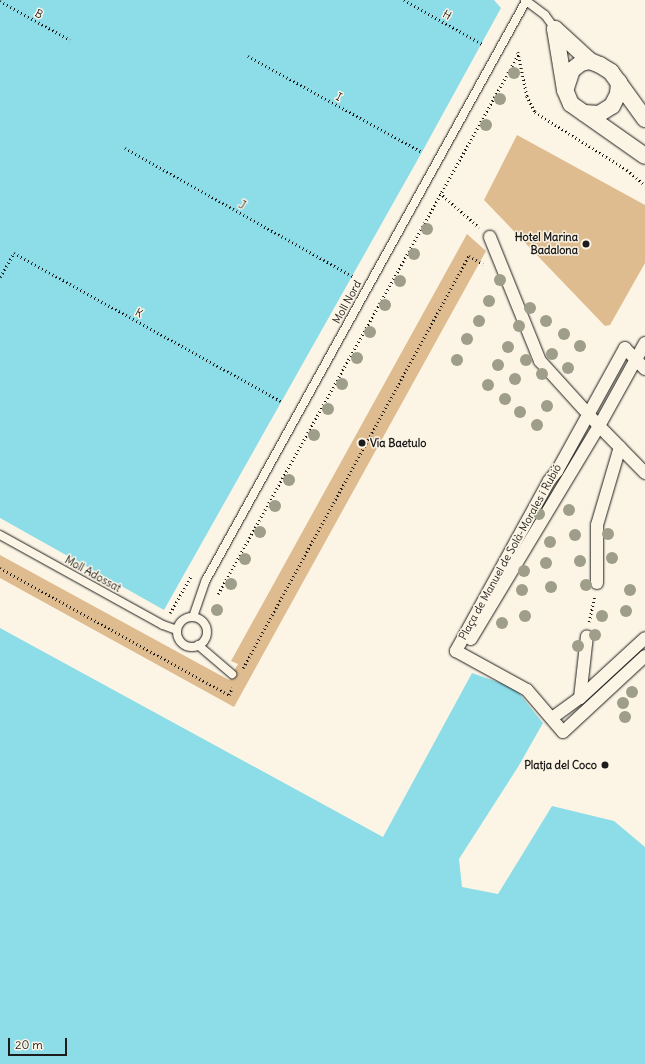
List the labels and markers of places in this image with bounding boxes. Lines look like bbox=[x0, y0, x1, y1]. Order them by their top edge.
place label: Hotel Marina Badalona bbox=[515, 231, 578, 257]
marker: Hotel Marina Badalona bbox=[581, 239, 591, 249]
place label: Via Baetulo bbox=[370, 436, 426, 450]
marker: Via Baetulo bbox=[357, 438, 367, 448]
place label: Platja del Coco bbox=[524, 758, 597, 772]
marker: Platja del Coco bbox=[600, 760, 610, 770]

